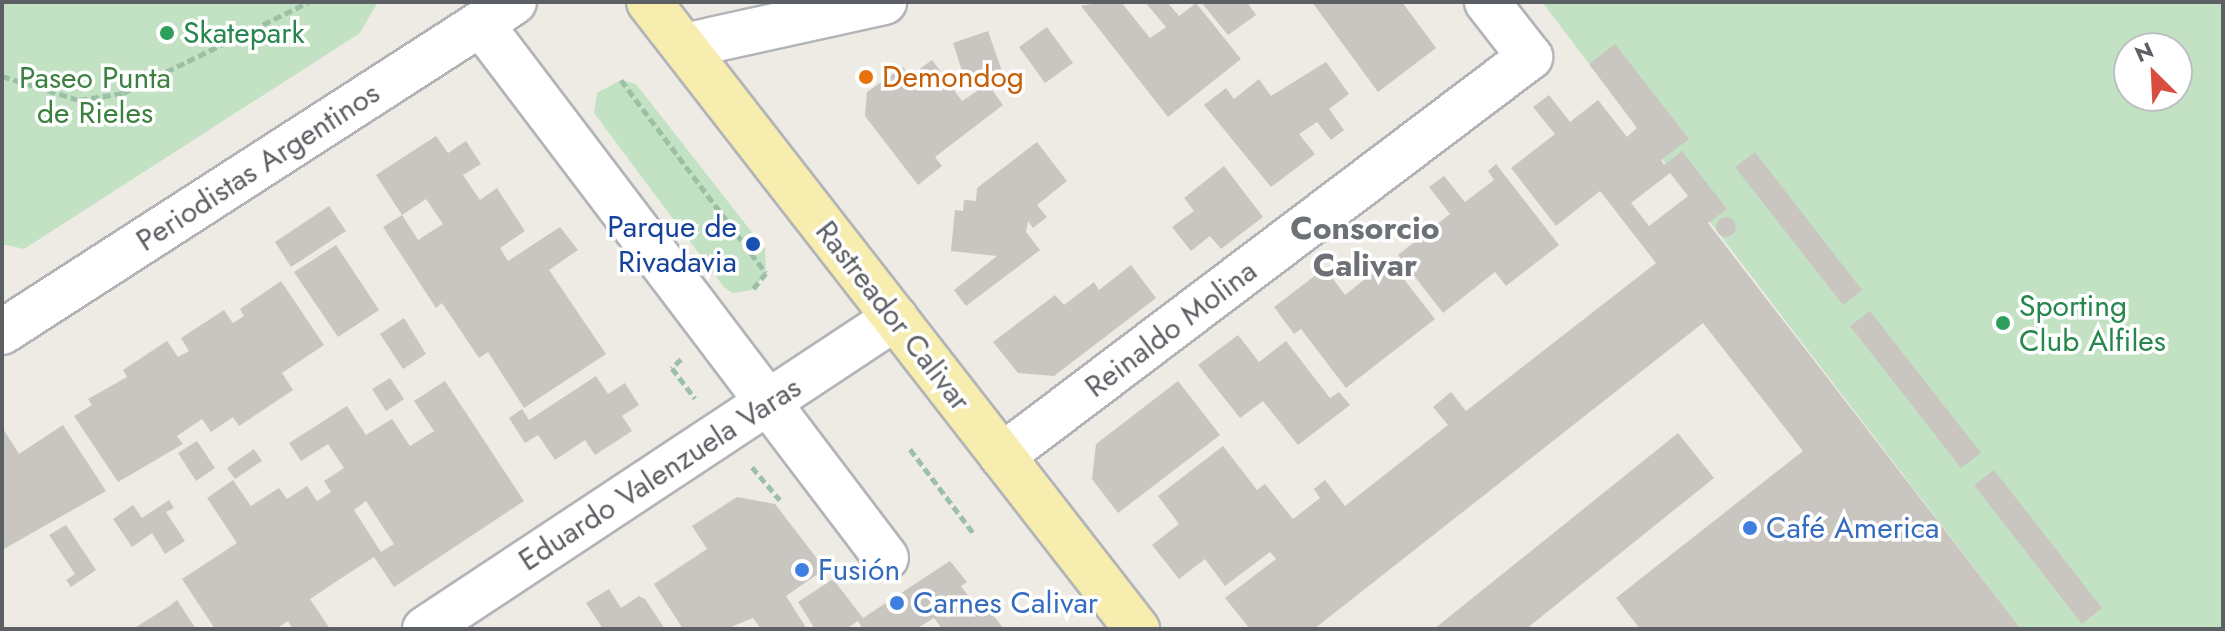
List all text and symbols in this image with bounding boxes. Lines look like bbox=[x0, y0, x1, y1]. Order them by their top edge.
place label: Skatepark bbox=[183, 15, 305, 51]
marker: Skatepark bbox=[158, 24, 176, 42]
north arrow bbox=[2113, 32, 2193, 112]
text: N bbox=[2130, 34, 2159, 70]
place label: Demondog bbox=[882, 59, 1024, 95]
park label: Paseo Punta de Rieles bbox=[19, 60, 171, 130]
marker: Demondog bbox=[857, 68, 875, 86]
street label: Periodistas Argentinos bbox=[130, 75, 386, 259]
place label: Parque de Rivadavia bbox=[607, 209, 737, 280]
district label: Consorcio Calivar bbox=[1290, 210, 1440, 285]
street label: Rastreador Calivar bbox=[808, 214, 978, 418]
marker: Parque de Rivadavia bbox=[744, 235, 762, 253]
street label: Reinaldo Molina bbox=[1078, 253, 1264, 405]
place label: Sporting Club Alfiles bbox=[2019, 288, 2166, 358]
marker: Sporting Club Alfiles bbox=[1994, 314, 2012, 332]
street label: Eduardo Valenzuela Varas bbox=[512, 369, 808, 579]
place label: Café America bbox=[1766, 510, 1940, 546]
marker: Café America bbox=[1741, 519, 1759, 537]
place label: Fusión bbox=[818, 552, 900, 588]
marker: Fusión bbox=[793, 561, 811, 579]
place label: Carnes Calivar bbox=[913, 585, 1098, 621]
marker: Carnes Calivar bbox=[888, 594, 906, 612]

